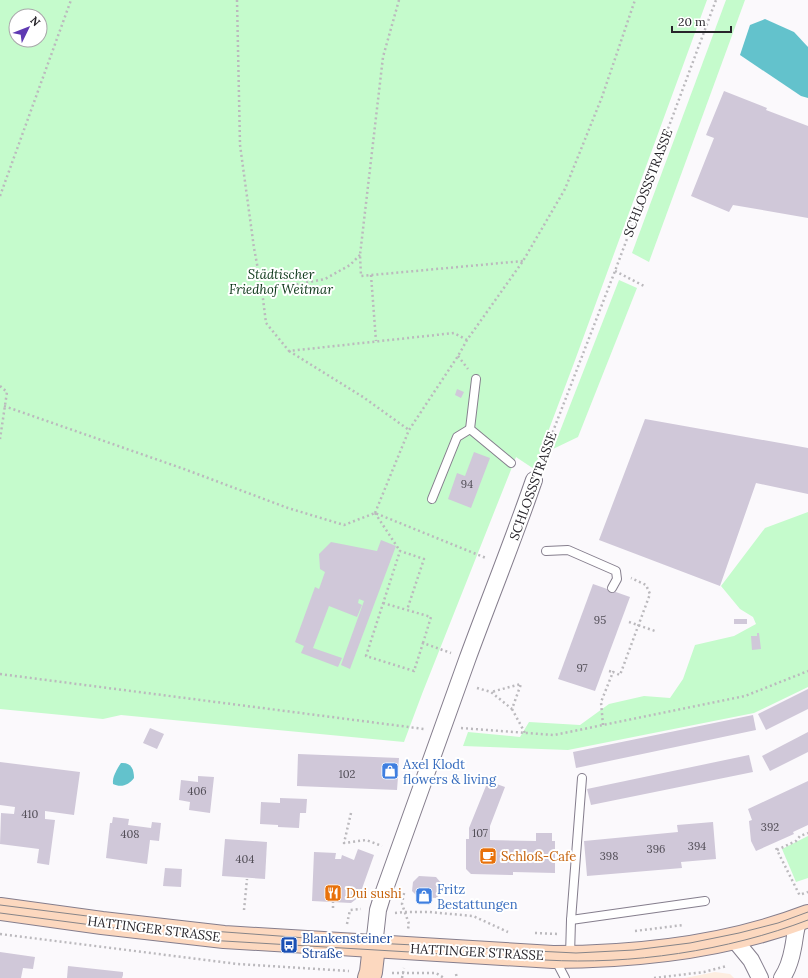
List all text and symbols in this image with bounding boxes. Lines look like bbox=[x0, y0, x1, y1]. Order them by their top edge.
north arrow bbox=[8, 8, 48, 48]
scale bar bbox=[672, 8, 731, 34]
text: N bbox=[27, 13, 44, 29]
text: 20 m bbox=[678, 14, 706, 29]
street label: SCHLOSSSTRASSE bbox=[620, 127, 676, 239]
park label: Städtischer Friedhof Weitmar bbox=[229, 266, 333, 298]
street label: SCHLOSSSTRASSE bbox=[505, 429, 561, 543]
house number: 94 bbox=[461, 477, 473, 491]
house number: 95 bbox=[594, 613, 606, 627]
house number: 97 bbox=[576, 661, 588, 675]
place label: Axel Klodt flowers & living bbox=[402, 756, 497, 788]
shop icon: Axel Klodt flowers & living bbox=[380, 761, 400, 781]
house number: 102 bbox=[339, 767, 355, 781]
house number: 406 bbox=[187, 784, 207, 798]
house number: 410 bbox=[22, 807, 39, 821]
house number: 392 bbox=[761, 820, 779, 834]
house number: 107 bbox=[472, 826, 488, 840]
house number: 408 bbox=[121, 827, 139, 841]
house number: 394 bbox=[688, 839, 706, 853]
house number: 396 bbox=[647, 842, 665, 856]
cafe icon: Schloß-Cafe bbox=[478, 846, 498, 866]
place label: Schloß-Cafe bbox=[501, 848, 576, 865]
house number: 398 bbox=[600, 849, 618, 863]
house number: 404 bbox=[236, 852, 254, 866]
place label: Fritz Bestattungen bbox=[437, 881, 518, 913]
restaurant icon: Dui sushi bbox=[323, 883, 343, 903]
place label: Dui sushi bbox=[346, 885, 402, 902]
shop icon: Fritz Bestattungen bbox=[414, 886, 434, 906]
street label: HATTINGER STRASSE bbox=[87, 912, 221, 946]
place label: Blankensteiner Straße bbox=[302, 930, 393, 962]
bus stop icon: Blankensteiner Straße bbox=[279, 935, 299, 955]
street label: HATTINGER STRASSE bbox=[410, 940, 544, 964]

